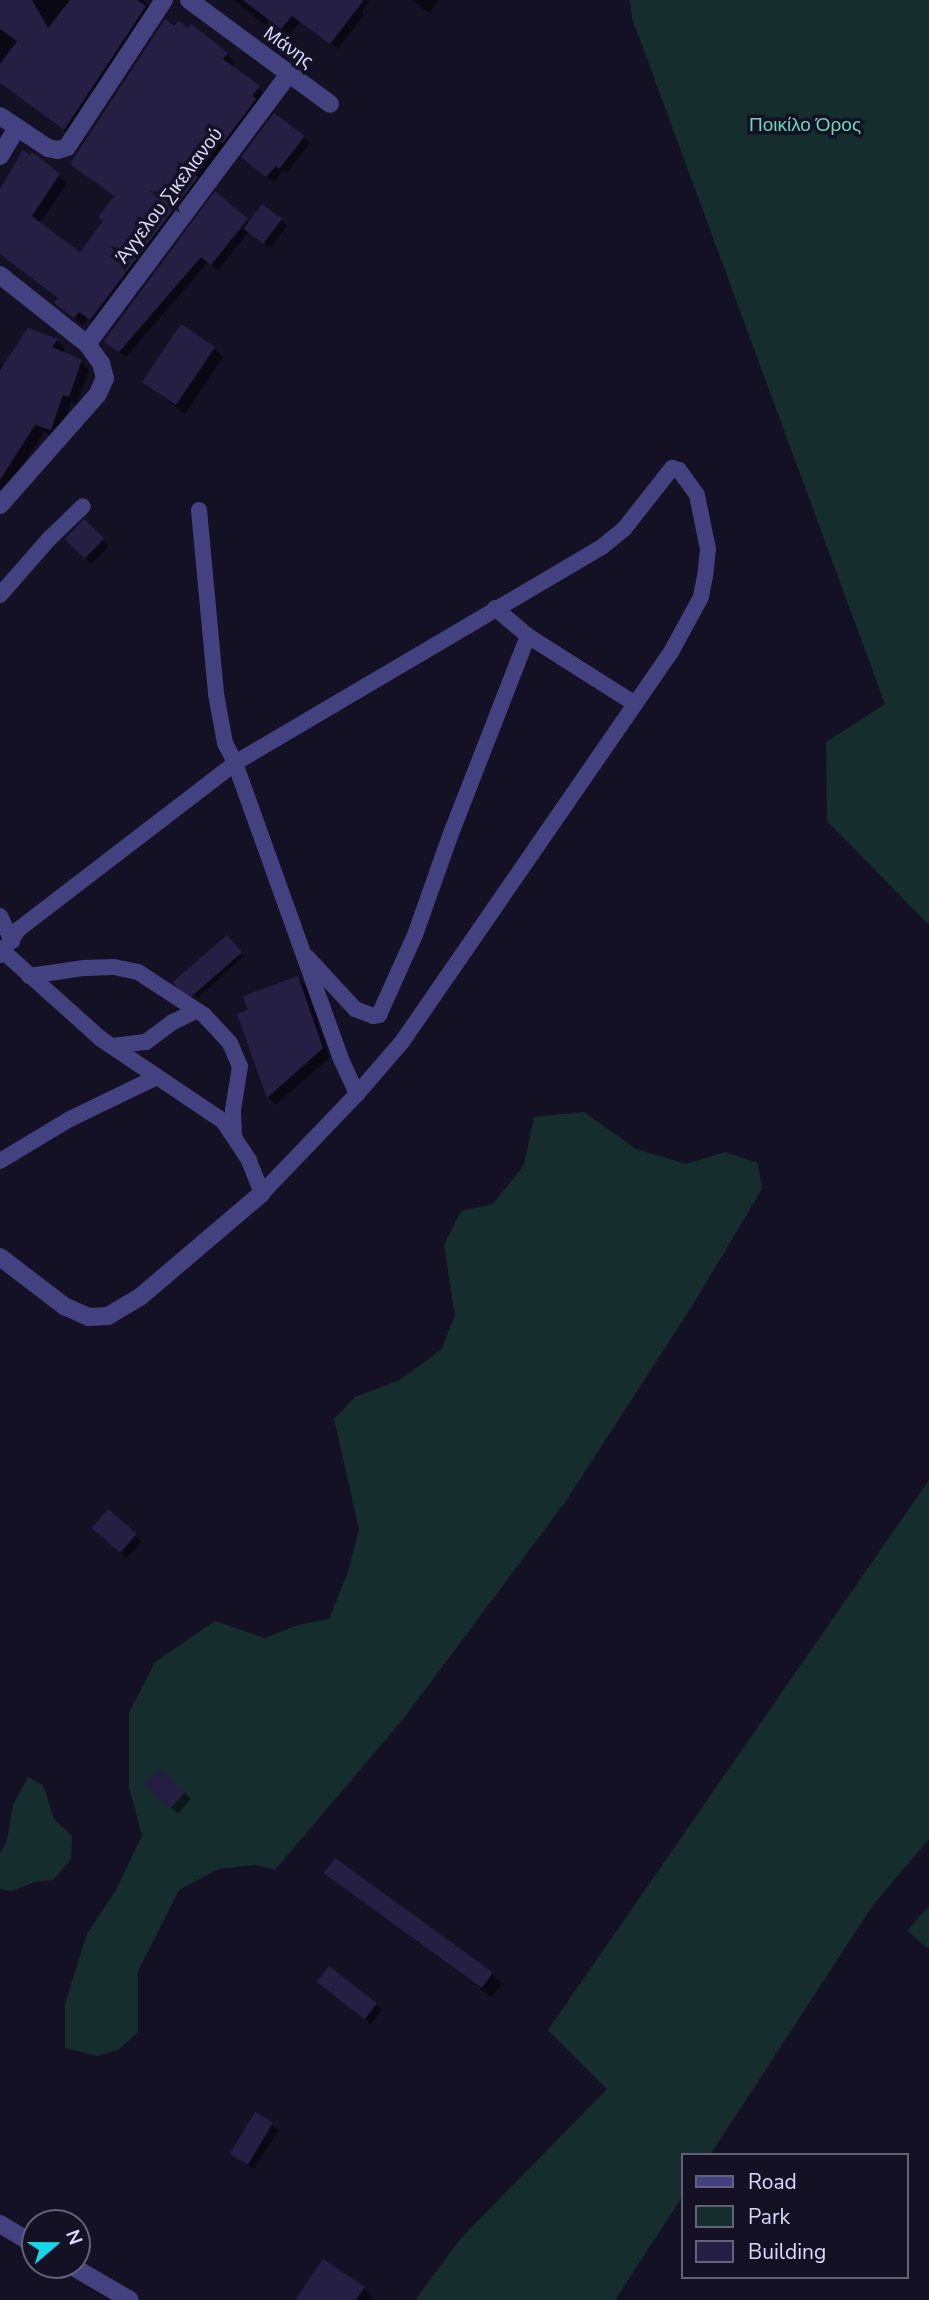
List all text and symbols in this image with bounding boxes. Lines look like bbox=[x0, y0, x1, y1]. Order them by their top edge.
street label: Μάνης bbox=[259, 22, 317, 74]
park label: Ποικίλο Όρος bbox=[749, 115, 861, 137]
street label: Άγγελου Σικελιανού bbox=[112, 124, 228, 268]
legend bbox=[680, 2153, 908, 2279]
text: Road bbox=[748, 2168, 797, 2196]
text: Park bbox=[748, 2203, 790, 2231]
north arrow bbox=[21, 2209, 91, 2279]
text: N bbox=[59, 2226, 89, 2249]
text: Building bbox=[748, 2238, 826, 2266]

